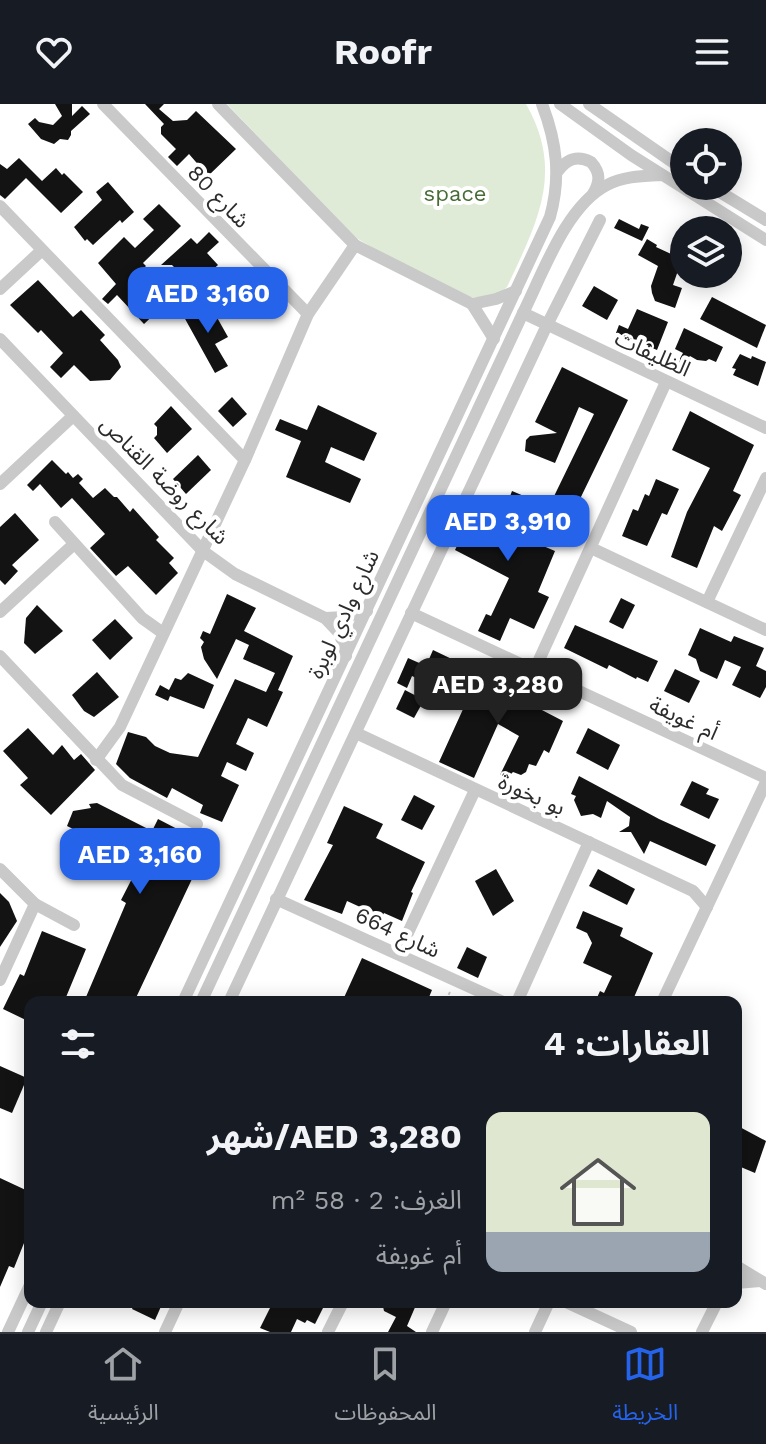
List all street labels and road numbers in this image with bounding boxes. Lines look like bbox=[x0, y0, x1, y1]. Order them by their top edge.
street label: شارع 80 bbox=[180, 160, 255, 236]
street label: الظليفات bbox=[611, 325, 695, 382]
street label: شارع روضة القناص bbox=[93, 411, 234, 552]
street label: شارع وادي لوبرة bbox=[303, 546, 388, 684]
street label: أم غويفة bbox=[644, 691, 722, 749]
street label: بو بخورة bbox=[494, 769, 569, 821]
street label: شارع 664 bbox=[350, 902, 444, 967]

